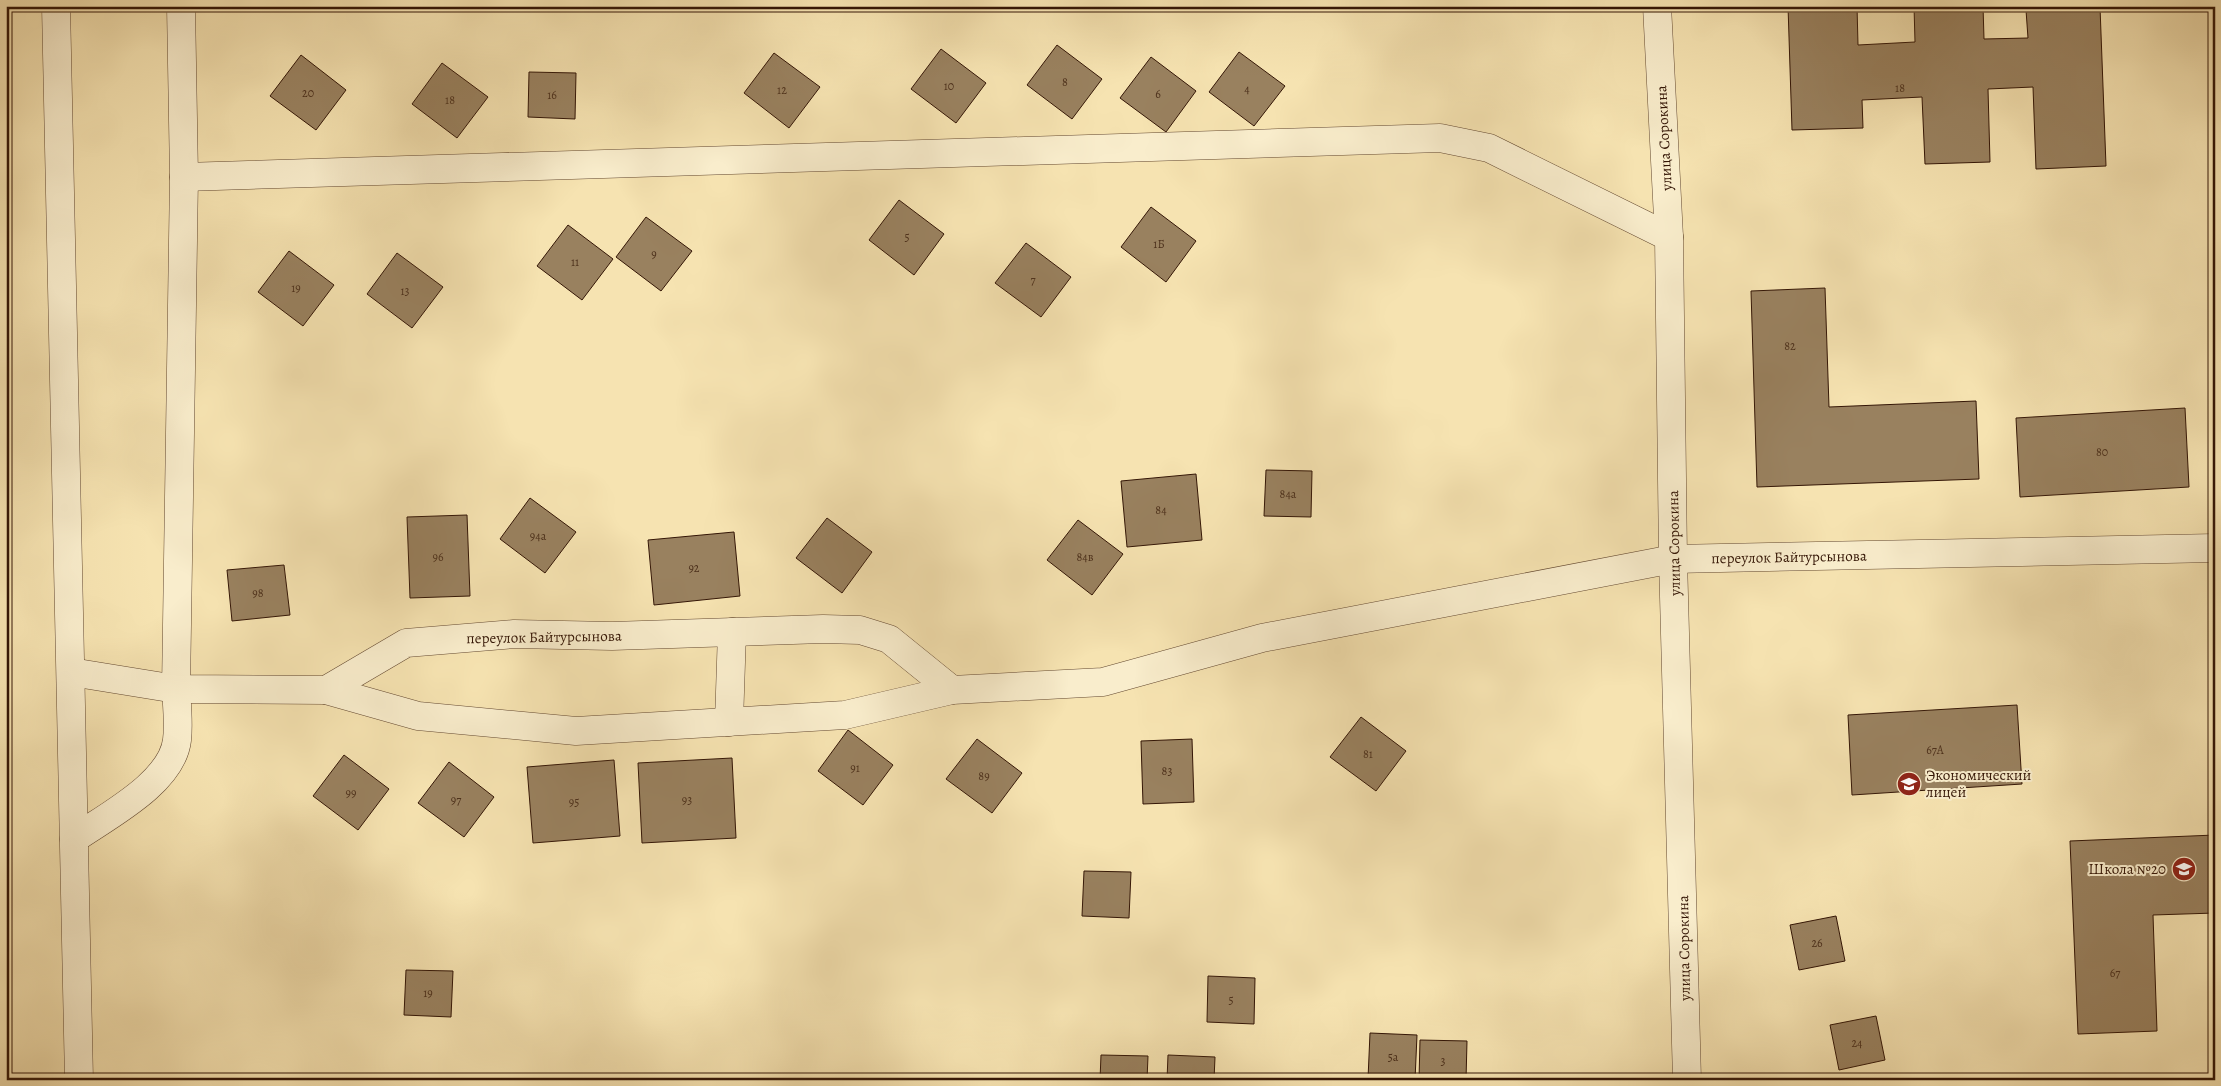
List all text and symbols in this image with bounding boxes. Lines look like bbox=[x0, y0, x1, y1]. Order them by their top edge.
house number: 8 bbox=[1062, 74, 1068, 90]
house number: 10 bbox=[944, 78, 954, 94]
house number: 18 bbox=[1895, 80, 1905, 96]
house number: 4 bbox=[1244, 81, 1250, 97]
house number: 12 bbox=[777, 82, 787, 98]
house number: 20 bbox=[302, 85, 314, 101]
street label: улица Сорокина bbox=[1651, 85, 1677, 192]
house number: 6 bbox=[1155, 86, 1161, 102]
house number: 16 bbox=[547, 87, 557, 103]
house number: 18 bbox=[445, 92, 455, 108]
house number: 5 bbox=[904, 229, 910, 245]
house number: 1Б bbox=[1153, 236, 1165, 252]
house number: 9 bbox=[651, 246, 657, 262]
house number: 11 bbox=[571, 254, 579, 270]
house number: 7 bbox=[1030, 272, 1036, 288]
house number: 19 bbox=[291, 280, 301, 296]
house number: 13 bbox=[400, 283, 410, 299]
house number: 82 bbox=[1784, 338, 1796, 354]
house number: 80 bbox=[2096, 444, 2108, 460]
house number: 84а bbox=[1280, 486, 1297, 502]
street label: улица Сорокина bbox=[1663, 490, 1685, 597]
house number: 84 bbox=[1155, 502, 1167, 518]
house number: 94а bbox=[530, 528, 547, 544]
street label: переулок Байтурсынова bbox=[1711, 546, 1867, 568]
house number: 96 bbox=[432, 549, 444, 565]
house number: 84в bbox=[1077, 549, 1094, 565]
house number: 92 bbox=[688, 560, 700, 576]
house number: 98 bbox=[252, 585, 264, 601]
street label: переулок Байтурсынова bbox=[466, 626, 622, 648]
house number: 67А bbox=[1926, 742, 1945, 758]
house number: 81 bbox=[1363, 746, 1373, 762]
house number: 91 bbox=[850, 760, 860, 776]
house number: 83 bbox=[1162, 763, 1172, 779]
place label: Экономический лицей bbox=[1926, 765, 2032, 802]
house number: 89 bbox=[978, 768, 990, 784]
school or university icon: Экономический лицей bbox=[1896, 771, 1922, 797]
house number: 99 bbox=[346, 785, 356, 801]
house number: 97 bbox=[451, 792, 462, 808]
house number: 93 bbox=[682, 792, 692, 808]
house number: 95 bbox=[569, 794, 579, 810]
school or university icon: Школа №20 bbox=[2171, 856, 2197, 882]
place label: Школа №20 bbox=[2088, 859, 2166, 879]
street label: улица Сорокина bbox=[1673, 895, 1695, 1002]
house number: 26 bbox=[1811, 935, 1823, 951]
house number: 67 bbox=[2110, 965, 2121, 981]
house number: 19 bbox=[423, 985, 433, 1001]
house number: 5 bbox=[1228, 992, 1234, 1008]
house number: 24 bbox=[1851, 1035, 1863, 1051]
house number: 5а bbox=[1388, 1049, 1399, 1065]
house number: 3 bbox=[1441, 1053, 1446, 1069]

